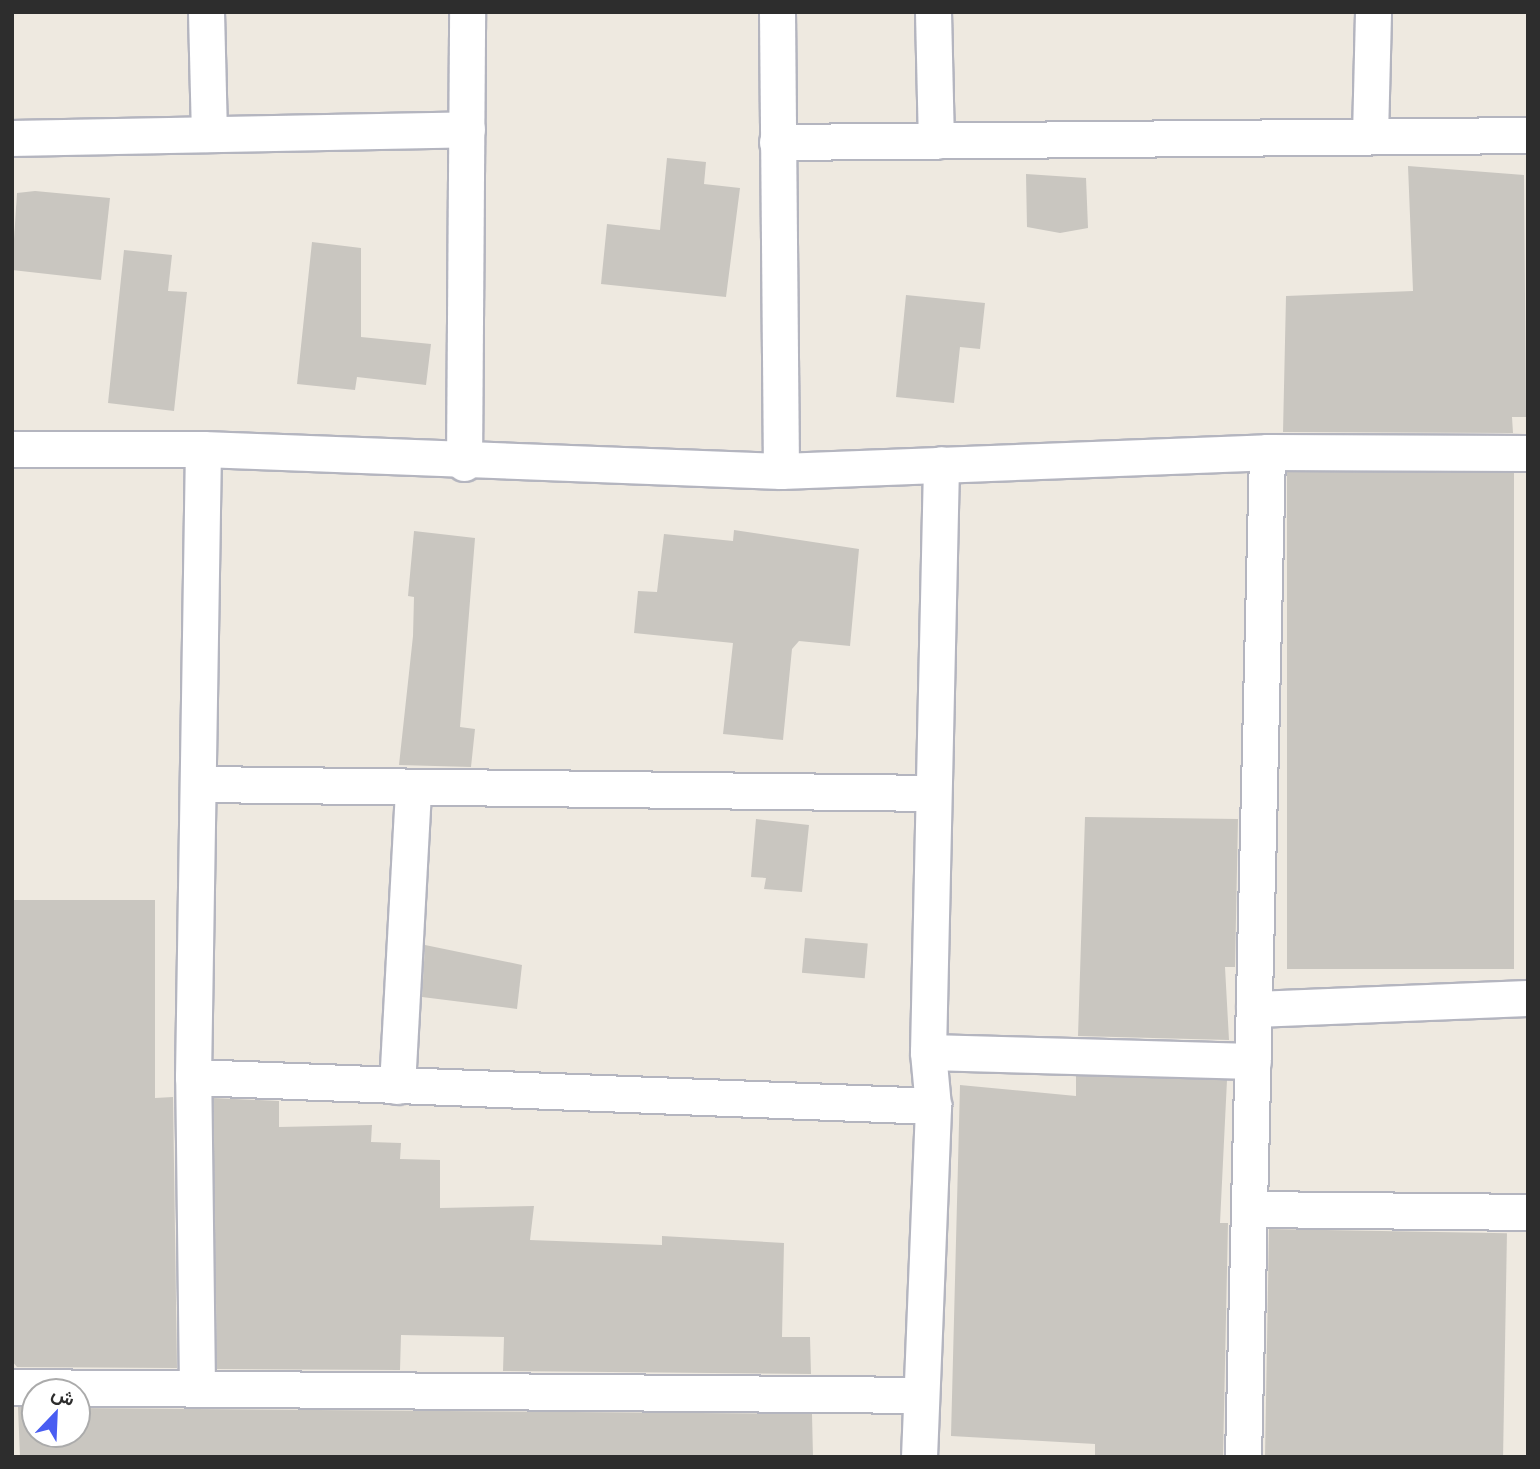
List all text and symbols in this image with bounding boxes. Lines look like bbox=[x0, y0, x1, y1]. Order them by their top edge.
north arrow bbox=[21, 1378, 91, 1448]
text: ش bbox=[49, 1380, 79, 1410]

